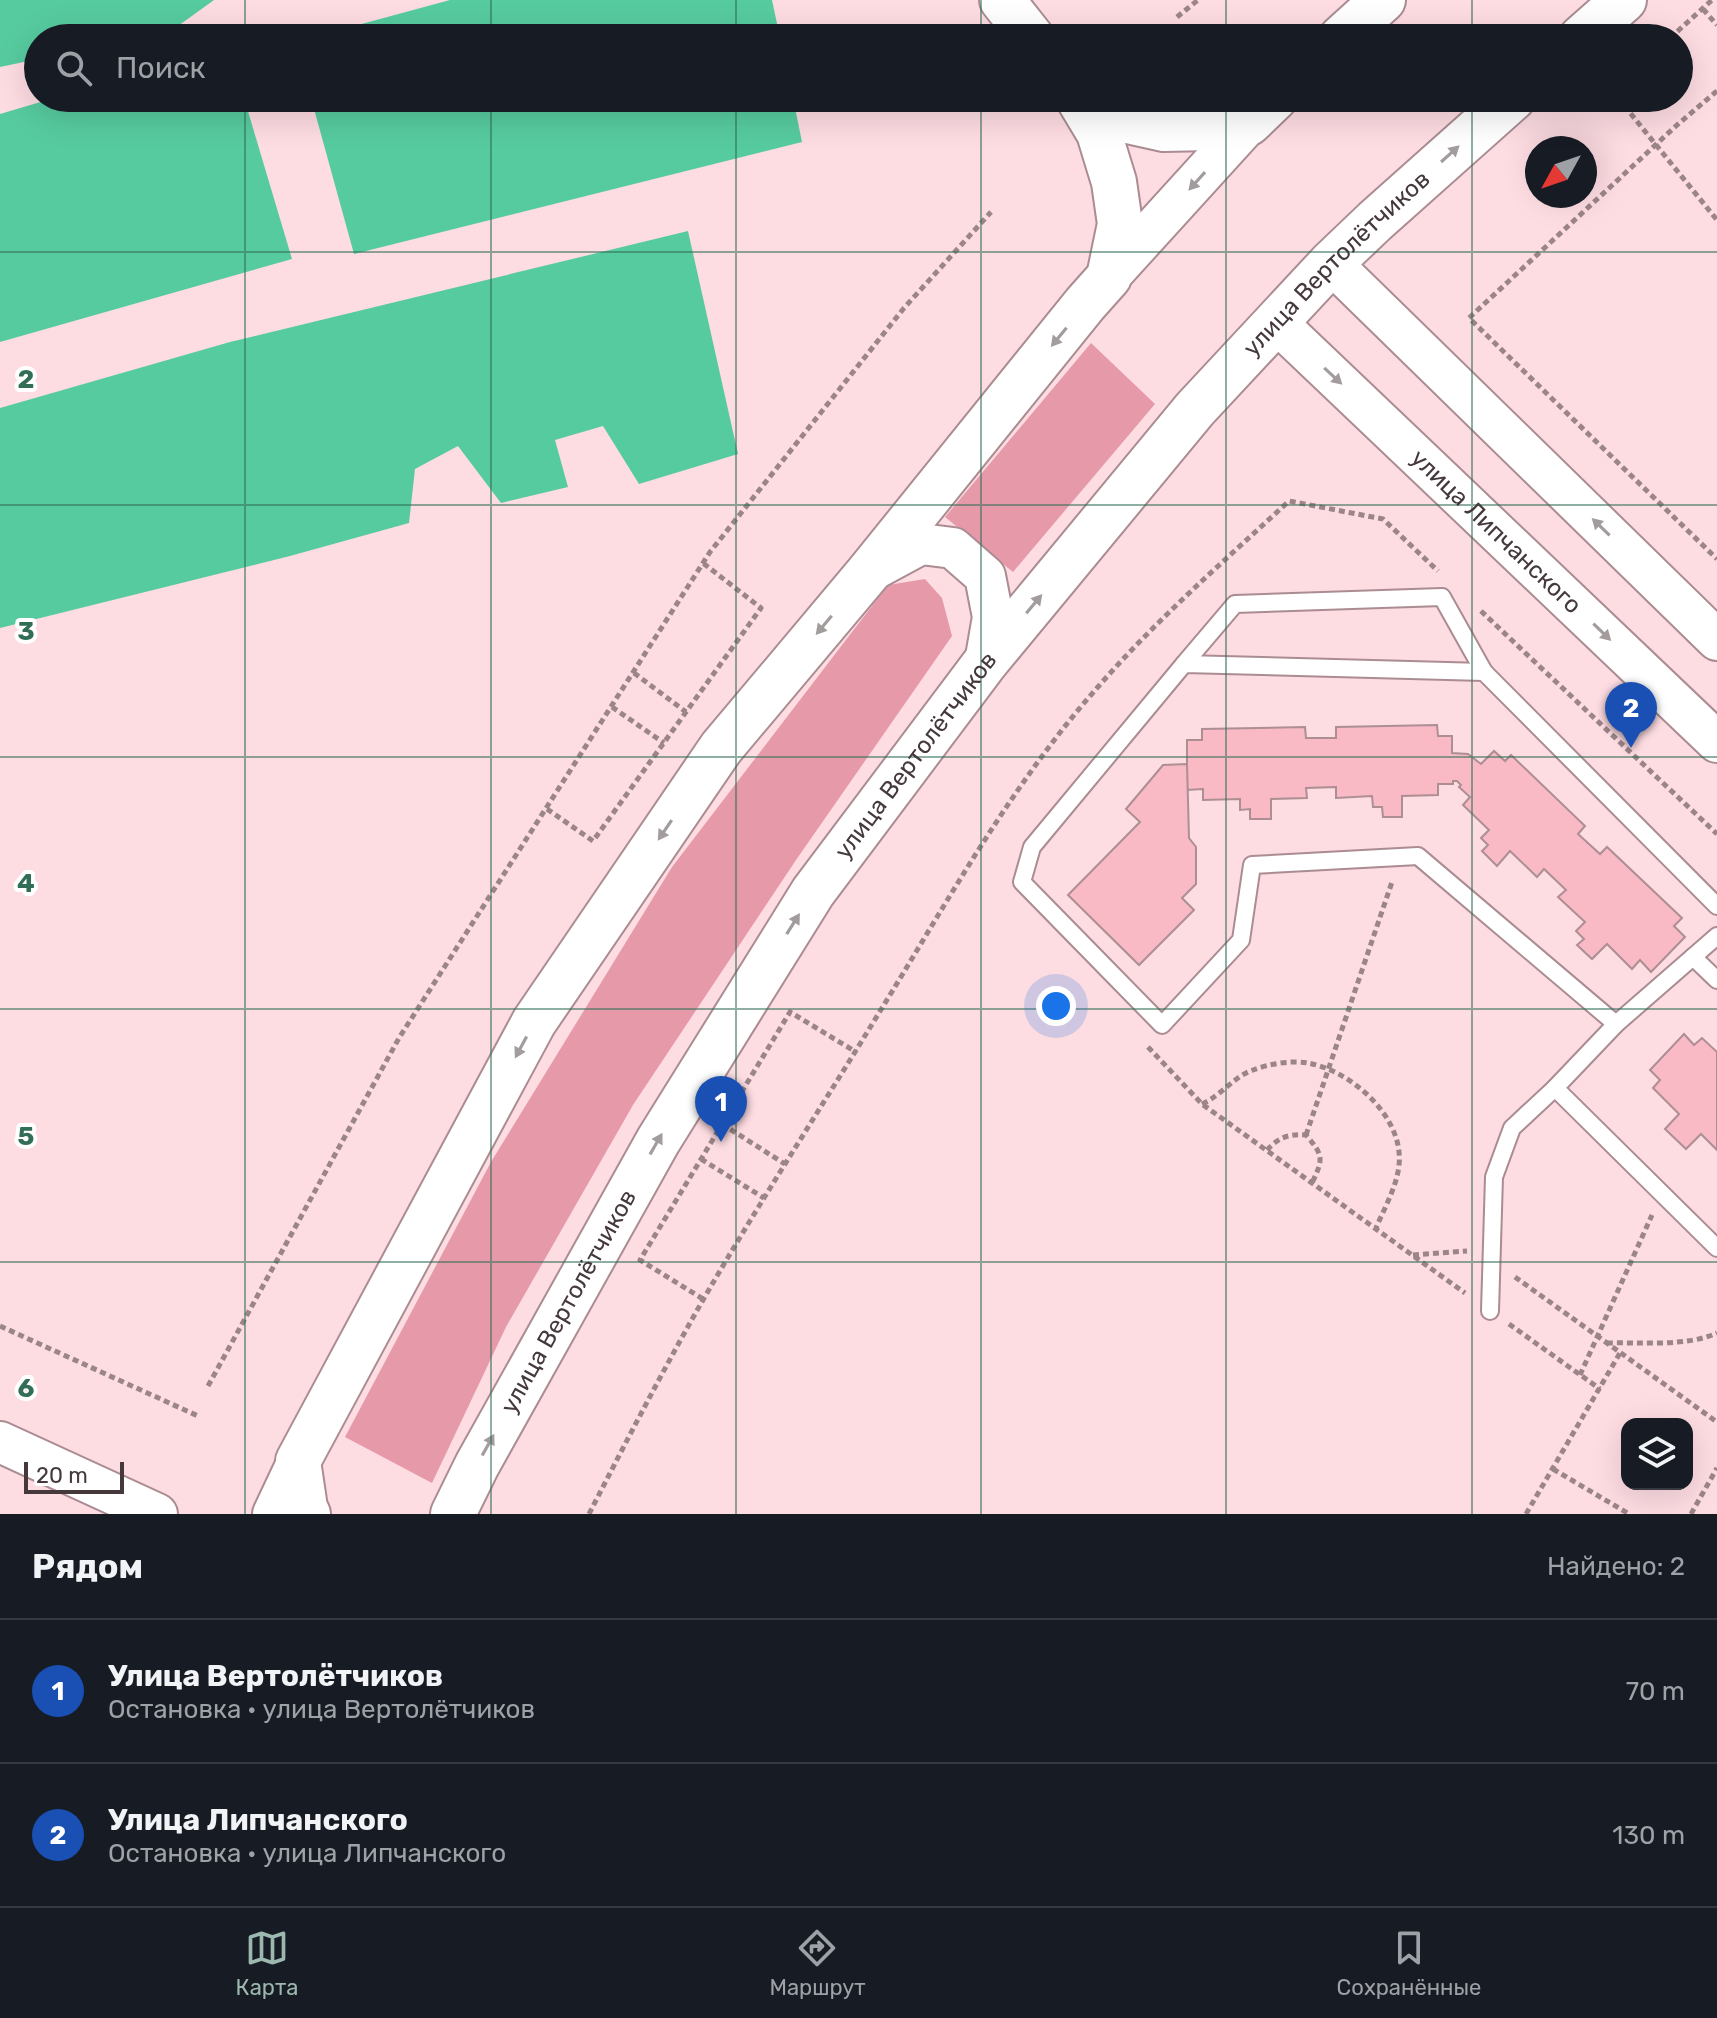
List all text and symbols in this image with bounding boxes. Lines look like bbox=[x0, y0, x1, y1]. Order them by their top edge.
search box bbox=[24, 24, 1693, 112]
icon: search bbox=[52, 46, 96, 90]
text: Поиск bbox=[116, 50, 206, 86]
north arrow bbox=[1525, 136, 1597, 208]
one-way arrow bbox=[1440, 146, 1460, 163]
street label: улица Вертолётчиков bbox=[1237, 165, 1435, 362]
one-way arrow bbox=[1188, 171, 1206, 190]
one-way arrow bbox=[1051, 326, 1068, 346]
text: 2 bbox=[18, 364, 34, 395]
one-way arrow bbox=[1323, 366, 1342, 384]
street label: улица Липчанского bbox=[1405, 444, 1587, 619]
one-way arrow bbox=[1592, 518, 1611, 537]
one-way arrow bbox=[1025, 594, 1041, 614]
one-way arrow bbox=[816, 615, 833, 635]
text: 3 bbox=[17, 616, 35, 647]
one-way arrow bbox=[1592, 623, 1611, 641]
street label: улица Вертолётчиков bbox=[829, 646, 1002, 864]
pin: 2 bbox=[1605, 682, 1657, 748]
one-way arrow bbox=[658, 820, 673, 841]
text: 4 bbox=[17, 868, 35, 899]
one-way arrow bbox=[786, 913, 801, 934]
your location bbox=[1036, 986, 1076, 1026]
one-way arrow bbox=[514, 1035, 528, 1058]
pin: 1 bbox=[695, 1076, 747, 1142]
text: 5 bbox=[18, 1121, 34, 1152]
one-way arrow bbox=[649, 1133, 663, 1156]
street label: улица Вертолётчиков bbox=[495, 1185, 642, 1418]
text: 6 bbox=[18, 1373, 35, 1404]
map controls bbox=[1621, 1418, 1693, 1490]
button: layers bbox=[1621, 1418, 1693, 1490]
one-way arrow bbox=[481, 1434, 495, 1456]
scale bar bbox=[24, 1458, 124, 1494]
text: 20 m bbox=[36, 1462, 88, 1489]
text: Рядом bbox=[32, 1546, 143, 1587]
text: Найдено: 2 bbox=[1547, 1551, 1685, 1582]
text: Улица Вертолётчиков bbox=[108, 1658, 443, 1694]
text: 1 bbox=[52, 1676, 64, 1707]
text: 70 m bbox=[1626, 1676, 1685, 1707]
text: Остановка · улица Вертолётчиков bbox=[108, 1694, 535, 1725]
text: Улица Липчанского bbox=[108, 1802, 408, 1838]
text: 2 bbox=[50, 1820, 66, 1851]
text: 130 m bbox=[1612, 1820, 1685, 1851]
text: Остановка · улица Липчанского bbox=[108, 1838, 506, 1869]
tab: Карта bbox=[236, 1926, 298, 2001]
tab: Маршрут bbox=[769, 1926, 865, 2001]
tab: Сохранённые bbox=[1337, 1926, 1481, 2001]

